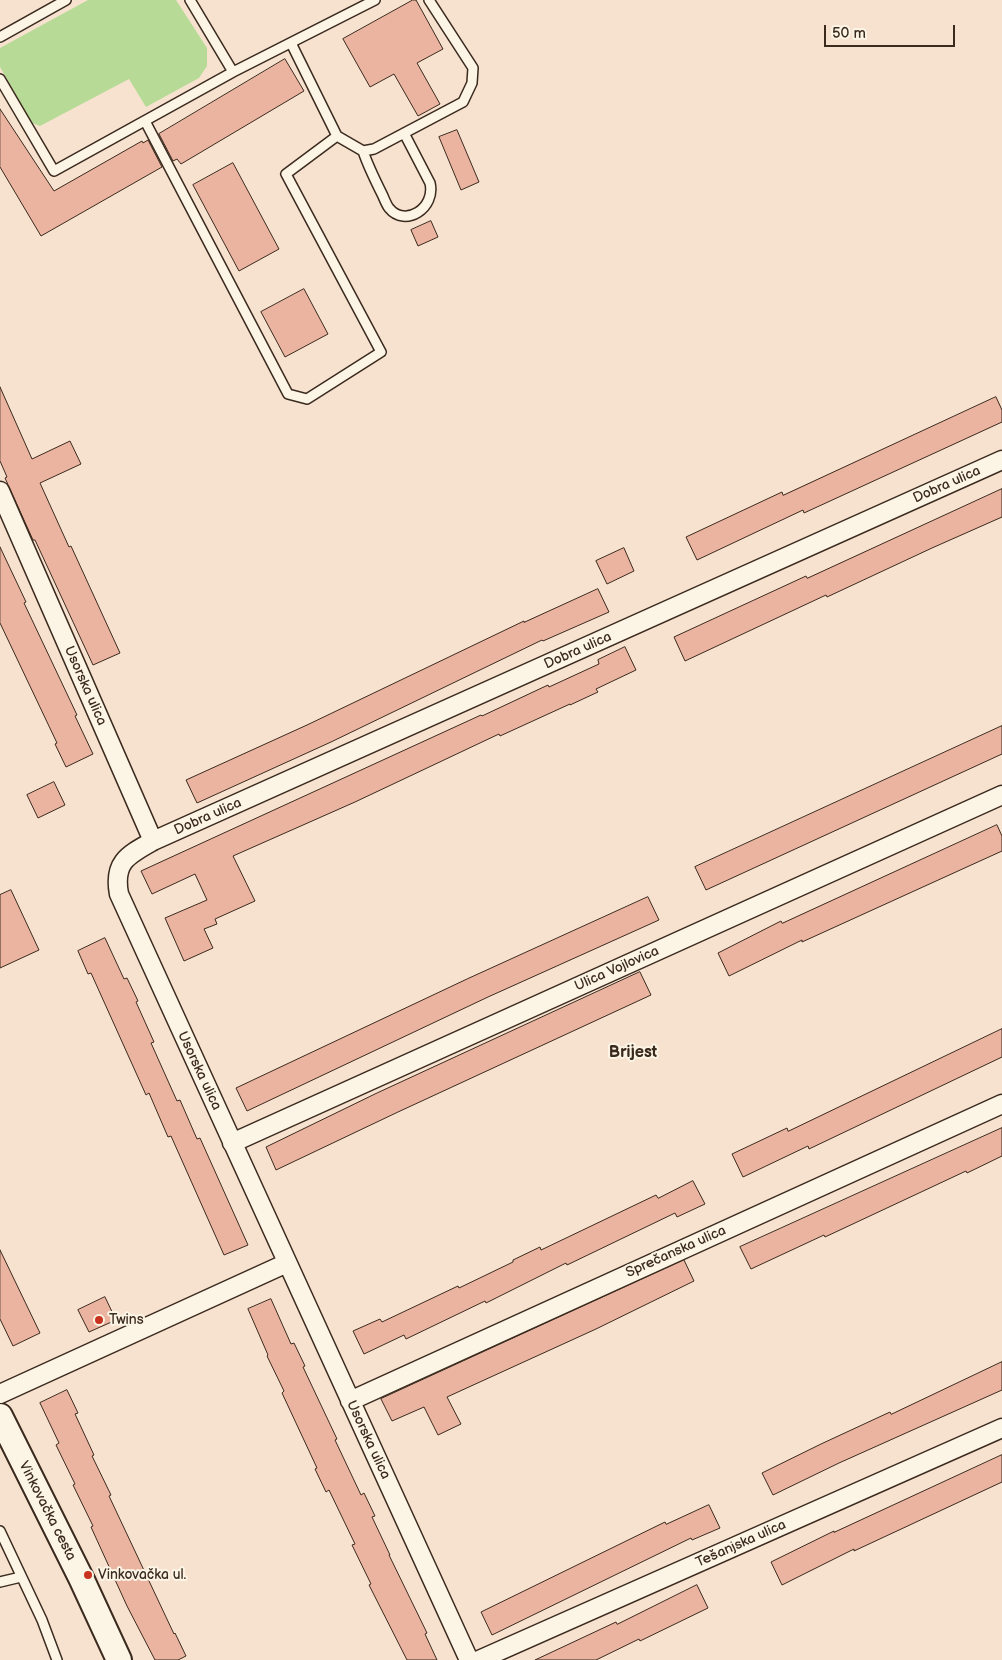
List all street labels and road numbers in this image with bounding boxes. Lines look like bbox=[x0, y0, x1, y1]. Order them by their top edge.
street label: Dobra ulica bbox=[911, 463, 983, 507]
street label: Dobra ulica bbox=[542, 629, 614, 673]
street label: Usorska ulica bbox=[60, 644, 110, 728]
street label: Dobra ulica bbox=[172, 795, 244, 839]
street label: Ulica Vojlovica bbox=[572, 943, 662, 995]
street label: Usorska ulica bbox=[173, 1029, 225, 1113]
street label: Sprečanska ulica bbox=[623, 1222, 729, 1282]
street label: Usorska ulica bbox=[342, 1398, 394, 1482]
street label: Vinkovačka cesta bbox=[15, 1459, 79, 1563]
street label: Tešanjska ulica bbox=[693, 1517, 789, 1571]

